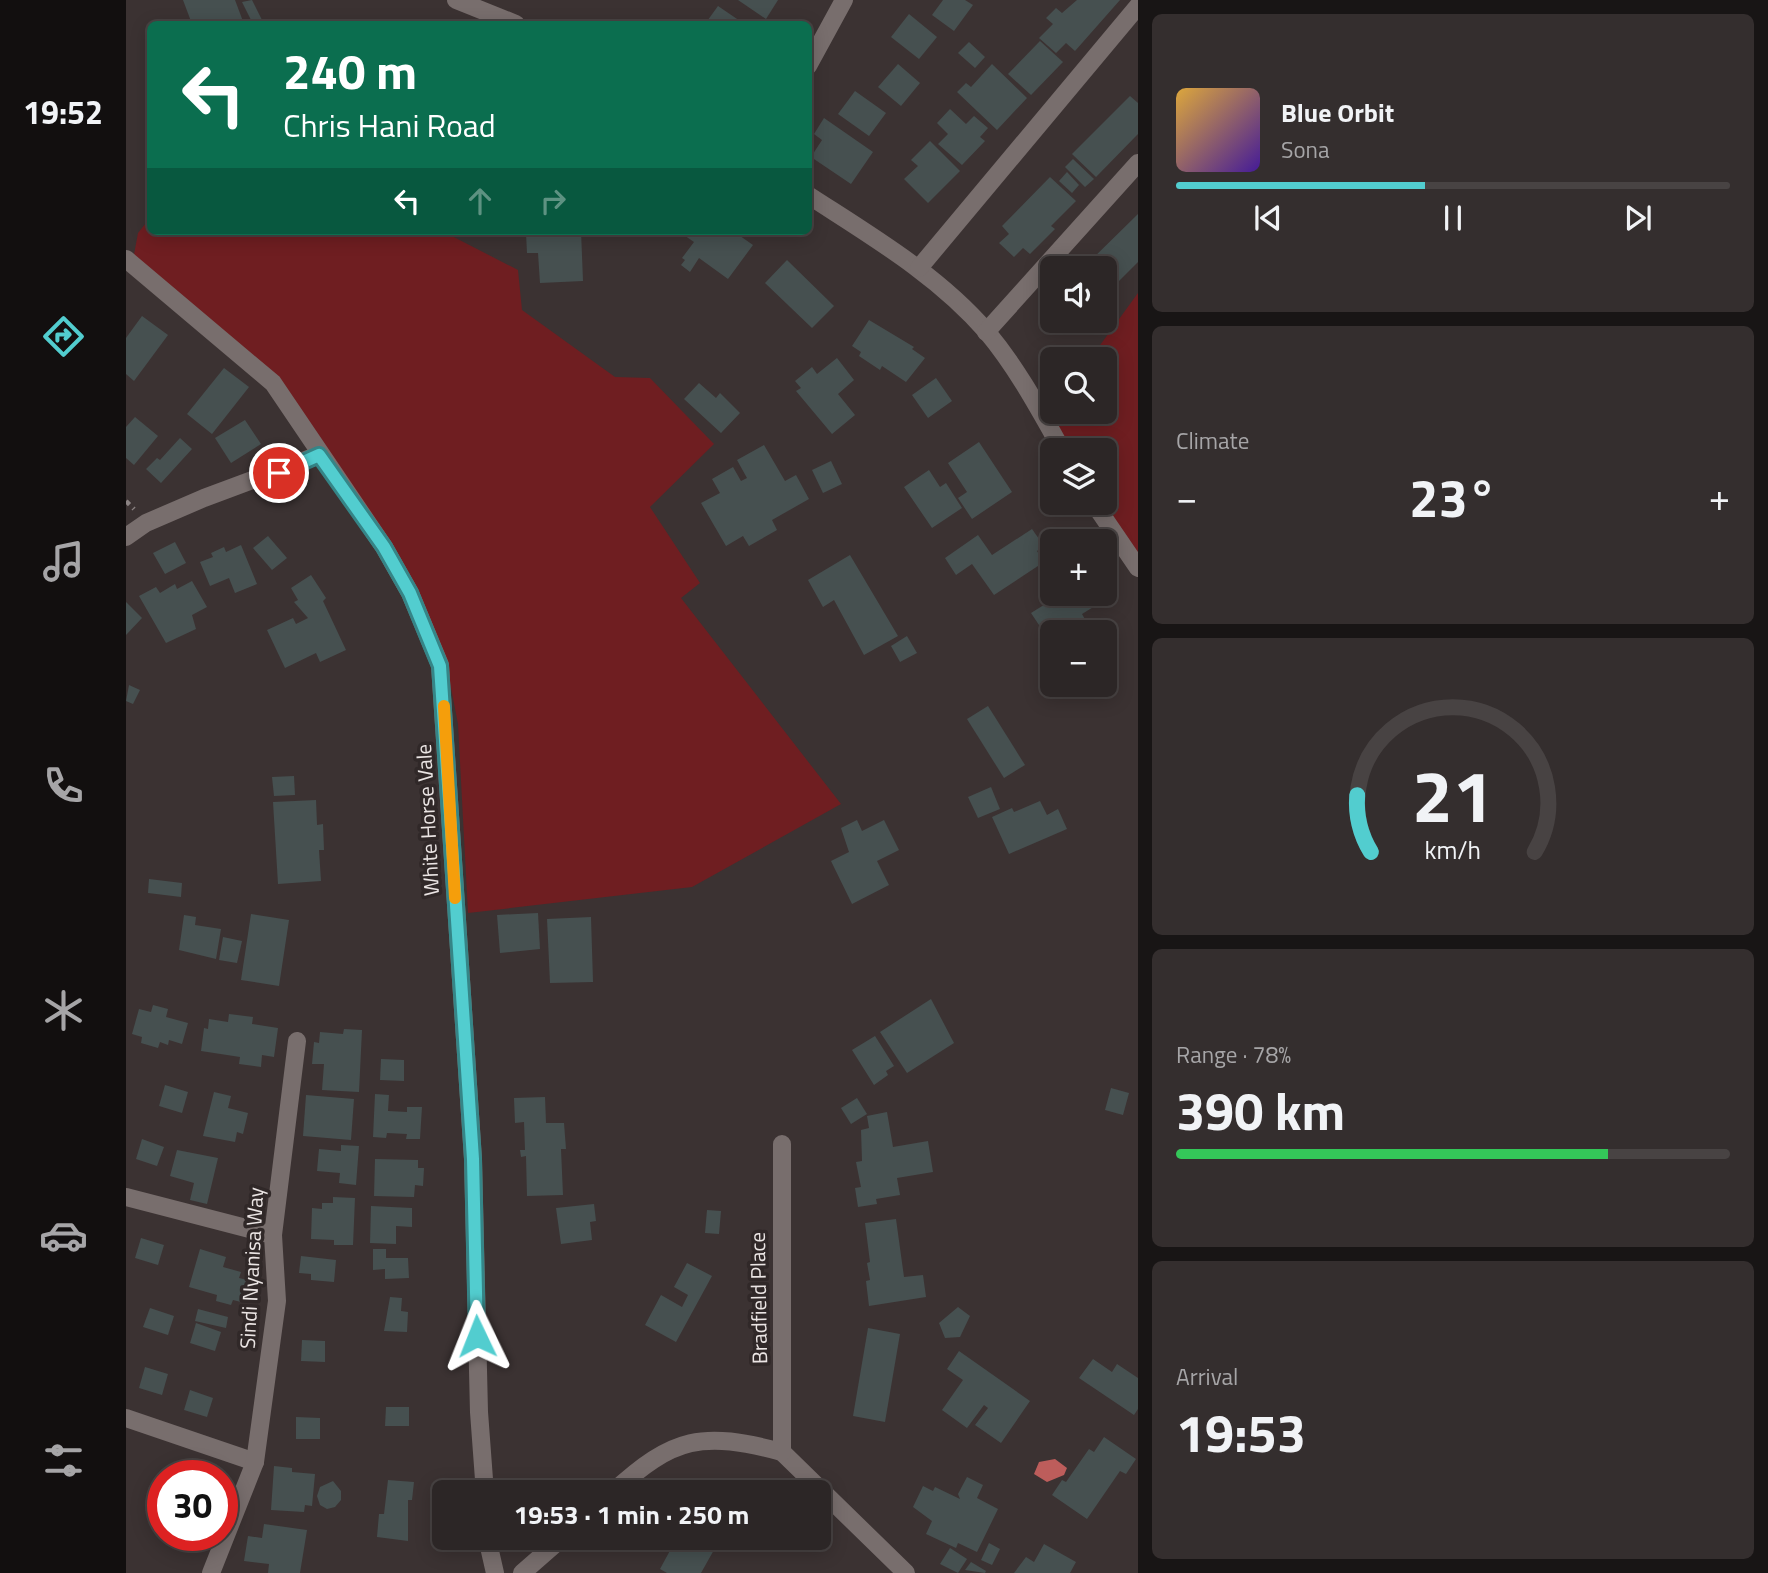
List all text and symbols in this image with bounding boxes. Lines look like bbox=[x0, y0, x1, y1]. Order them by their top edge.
text: 240 m bbox=[283, 33, 417, 108]
icon: left bbox=[168, 49, 259, 140]
text: 19:52 bbox=[23, 88, 103, 136]
text: Blue Orbit bbox=[1281, 93, 1394, 132]
text: Chris Hani Road bbox=[283, 101, 496, 149]
text: Sona bbox=[1281, 132, 1329, 167]
icon: left bbox=[388, 182, 426, 220]
icon: ahead bbox=[461, 182, 499, 220]
icon: right bbox=[534, 182, 572, 220]
icon: previous bbox=[1249, 199, 1287, 237]
icon: pause bbox=[1434, 199, 1472, 237]
icon: next bbox=[1619, 199, 1657, 237]
map controls bbox=[1040, 256, 1117, 697]
button: sound bbox=[1040, 256, 1117, 333]
icon: directions bbox=[39, 312, 88, 361]
button: search bbox=[1040, 347, 1117, 424]
text: Climate bbox=[1176, 423, 1249, 458]
button: layers bbox=[1040, 438, 1117, 515]
pin bbox=[249, 443, 309, 503]
icon: arrive bbox=[260, 454, 298, 492]
text: 23° bbox=[1409, 458, 1497, 537]
text: − bbox=[1176, 468, 1197, 526]
text: + bbox=[1709, 468, 1730, 526]
button: + bbox=[1040, 529, 1117, 606]
icon: music bbox=[39, 537, 88, 586]
button: − bbox=[1040, 620, 1117, 697]
text: 21 bbox=[1412, 741, 1494, 851]
street label: White Horse Vale bbox=[407, 743, 447, 897]
icon: phone bbox=[39, 761, 88, 810]
text: km/h bbox=[1425, 831, 1481, 869]
icon: climate bbox=[39, 986, 88, 1035]
text: Range · 78% bbox=[1176, 1037, 1291, 1072]
text: 390 km bbox=[1176, 1071, 1345, 1150]
street label: Sindi Nyanisa Way bbox=[231, 1186, 271, 1350]
icon: car bbox=[39, 1211, 88, 1260]
street label: Bradfield Place bbox=[741, 1232, 775, 1364]
position arrow bbox=[440, 1299, 514, 1373]
text: Arrival bbox=[1176, 1359, 1238, 1394]
text: 19:53 bbox=[1176, 1393, 1306, 1472]
icon: filters bbox=[39, 1436, 88, 1485]
speed limit sign: 30 bbox=[147, 1460, 238, 1551]
text: 19:53 · 1 min · 250 m bbox=[514, 1495, 749, 1534]

